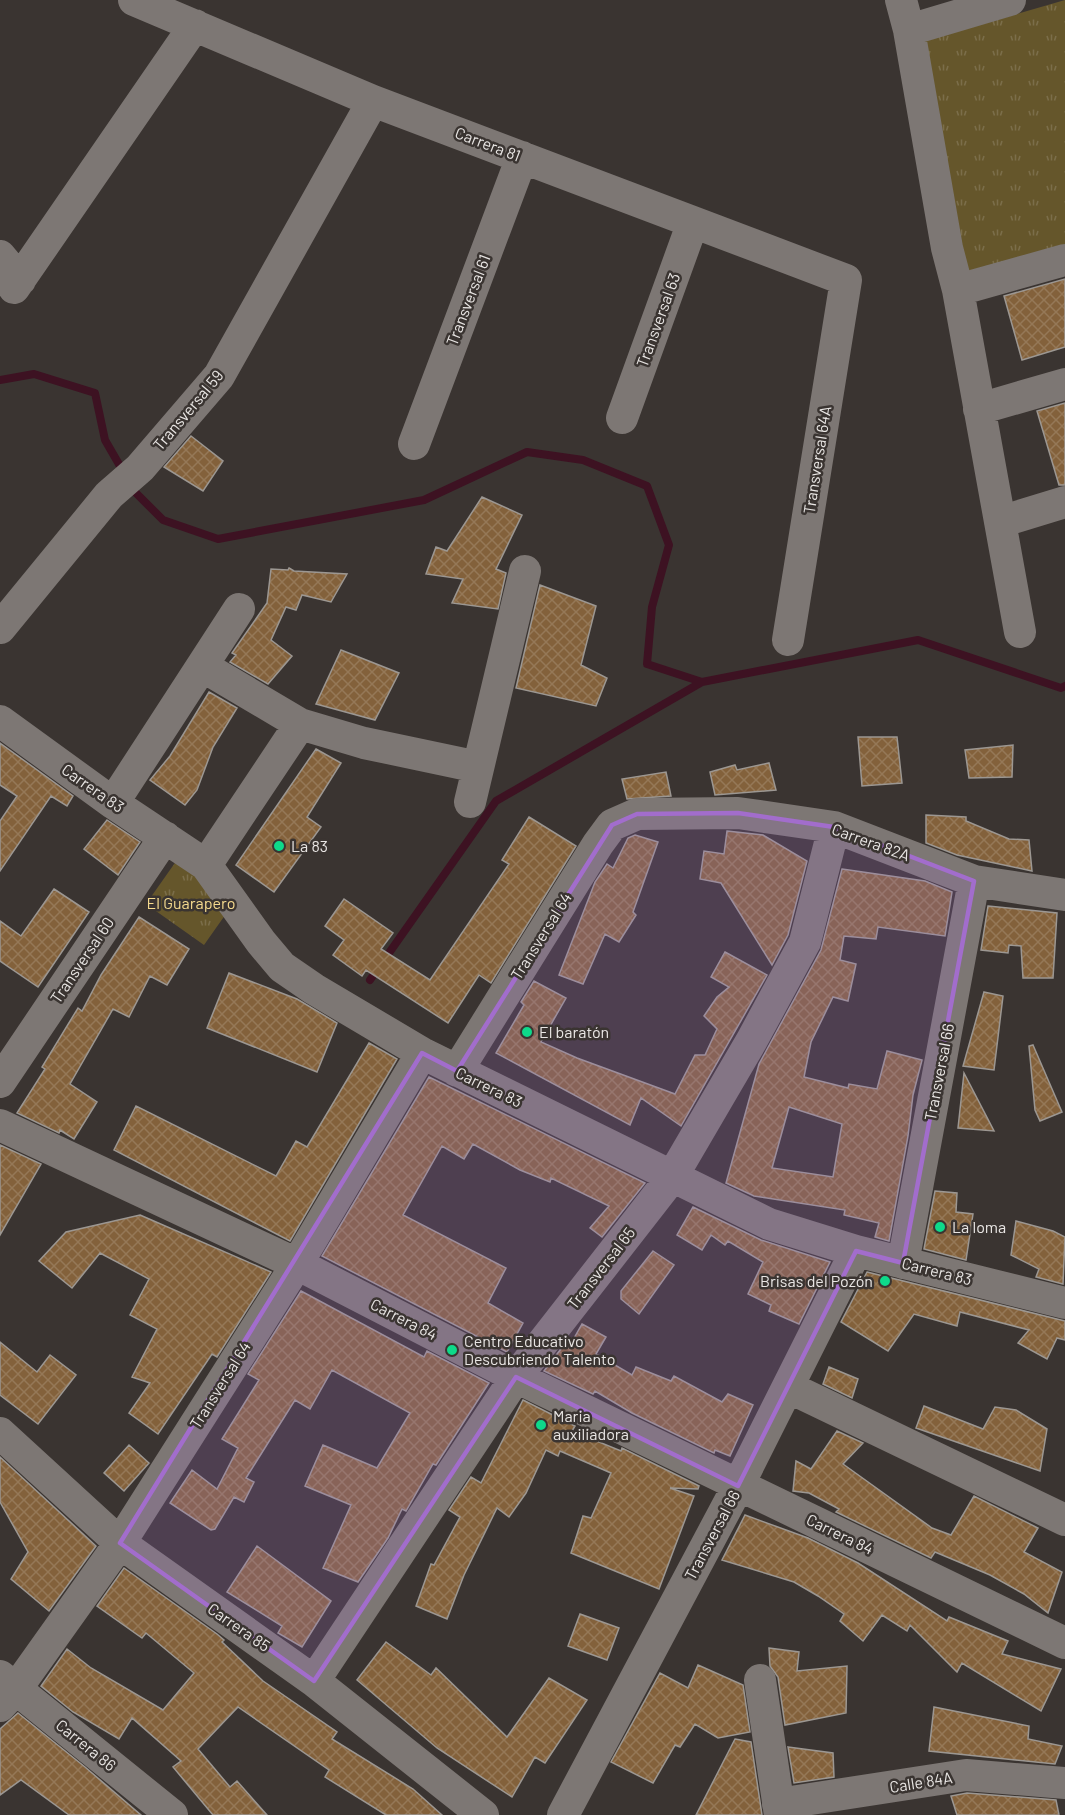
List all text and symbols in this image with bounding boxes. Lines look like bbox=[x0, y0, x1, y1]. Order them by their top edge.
street label: Carrera 81 bbox=[453, 122, 524, 165]
street label: Transversal 61 bbox=[441, 252, 494, 348]
street label: Transversal 63 bbox=[632, 270, 683, 370]
street label: Transversal 59 bbox=[149, 366, 227, 454]
street label: Transversal 64A bbox=[799, 404, 834, 515]
street label: Carrera 83 bbox=[59, 759, 128, 816]
street label: Carrera 82A bbox=[830, 819, 913, 865]
place label: La 83 bbox=[291, 836, 328, 855]
marker: La 83 bbox=[272, 839, 286, 853]
street label: Transversal 64 bbox=[506, 889, 575, 983]
park label: El Guarapero bbox=[147, 893, 235, 912]
street label: Transversal 60 bbox=[46, 913, 117, 1006]
place label: El baratón bbox=[539, 1022, 609, 1041]
street label: Transversal 66 bbox=[920, 1022, 957, 1122]
marker: El baratón bbox=[520, 1025, 534, 1039]
street label: Carrera 83 bbox=[453, 1062, 526, 1111]
place label: La loma bbox=[952, 1217, 1006, 1236]
marker: La loma bbox=[933, 1220, 947, 1234]
street label: Transversal 65 bbox=[563, 1223, 639, 1313]
street label: Carrera 83 bbox=[900, 1253, 974, 1288]
place label: Brisas del Pozón bbox=[760, 1271, 873, 1290]
marker: Brisas del Pozón bbox=[878, 1274, 892, 1288]
street label: Carrera 84 bbox=[368, 1294, 441, 1343]
place label: Centro Educativo Descubriendo Talento bbox=[464, 1331, 615, 1368]
street label: Transversal 64 bbox=[185, 1338, 254, 1432]
marker: Centro Educativo Descubriendo Talento bbox=[445, 1343, 459, 1357]
place label: Maria auxiliadora bbox=[553, 1406, 629, 1443]
marker: Maria auxiliadora bbox=[534, 1418, 548, 1432]
street label: Transversal 66 bbox=[680, 1487, 743, 1583]
street label: Carrera 84 bbox=[804, 1509, 877, 1558]
street label: Carrera 85 bbox=[205, 1598, 274, 1655]
street label: Carrera 86 bbox=[53, 1715, 120, 1775]
street label: Calle 84A bbox=[888, 1767, 954, 1796]

